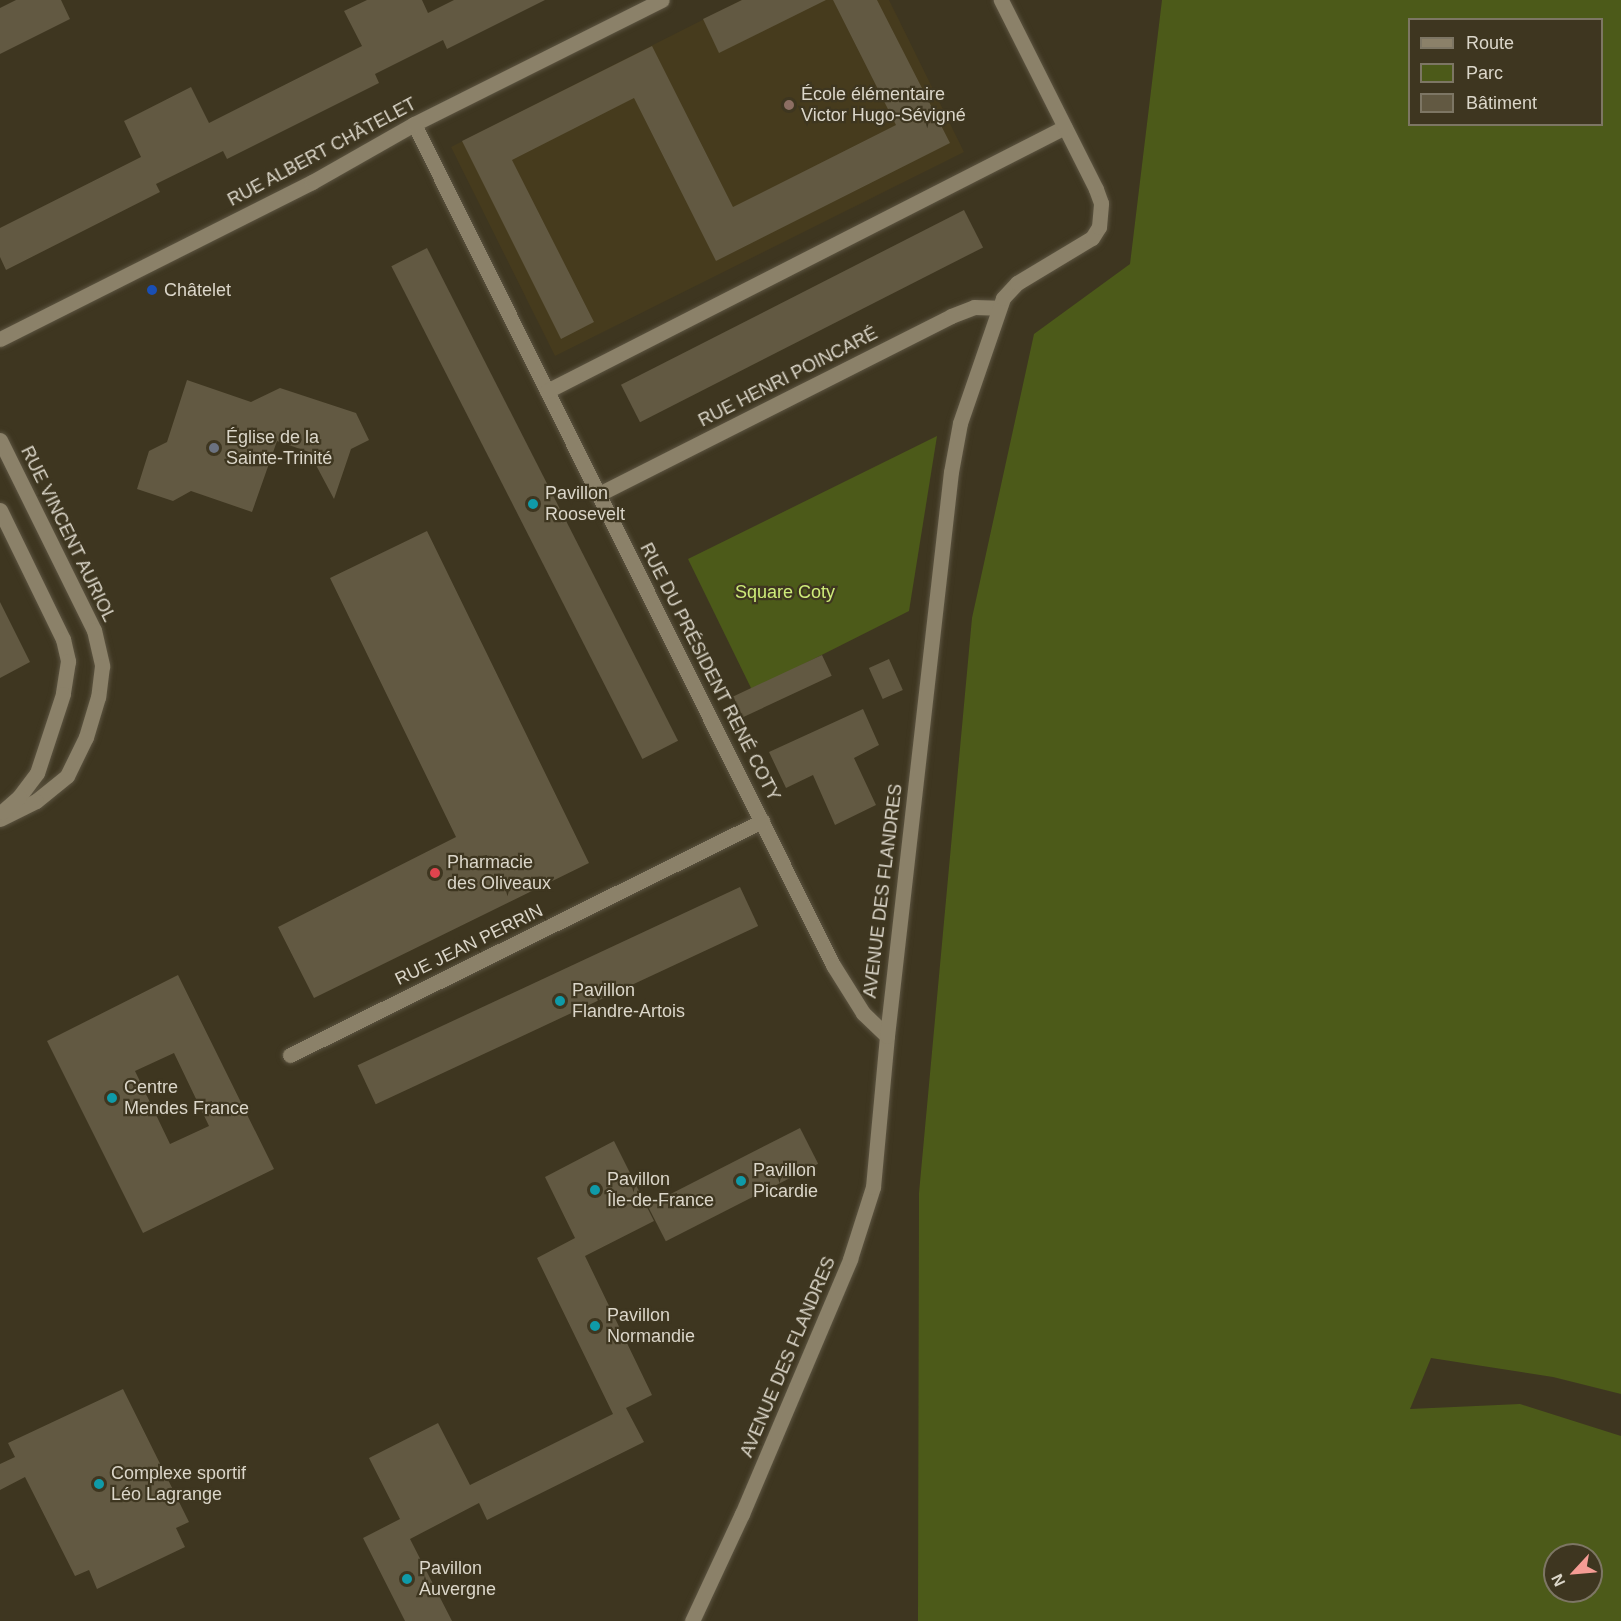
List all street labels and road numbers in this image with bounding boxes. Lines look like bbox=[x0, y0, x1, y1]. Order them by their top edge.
street label: RUE ALBERT CHÂTELET bbox=[223, 93, 421, 211]
street label: RUE HENRI POINCARÉ bbox=[695, 322, 881, 432]
street label: RUE VINCENT AURIOL bbox=[16, 442, 120, 626]
street label: RUE DU PRÉSIDENT RENÉ COTY bbox=[635, 539, 785, 805]
street label: AVENUE DES FLANDRES bbox=[859, 783, 907, 999]
street label: RUE JEAN PERRIN bbox=[391, 900, 547, 990]
street label: AVENUE DES FLANDRES bbox=[736, 1253, 840, 1461]

